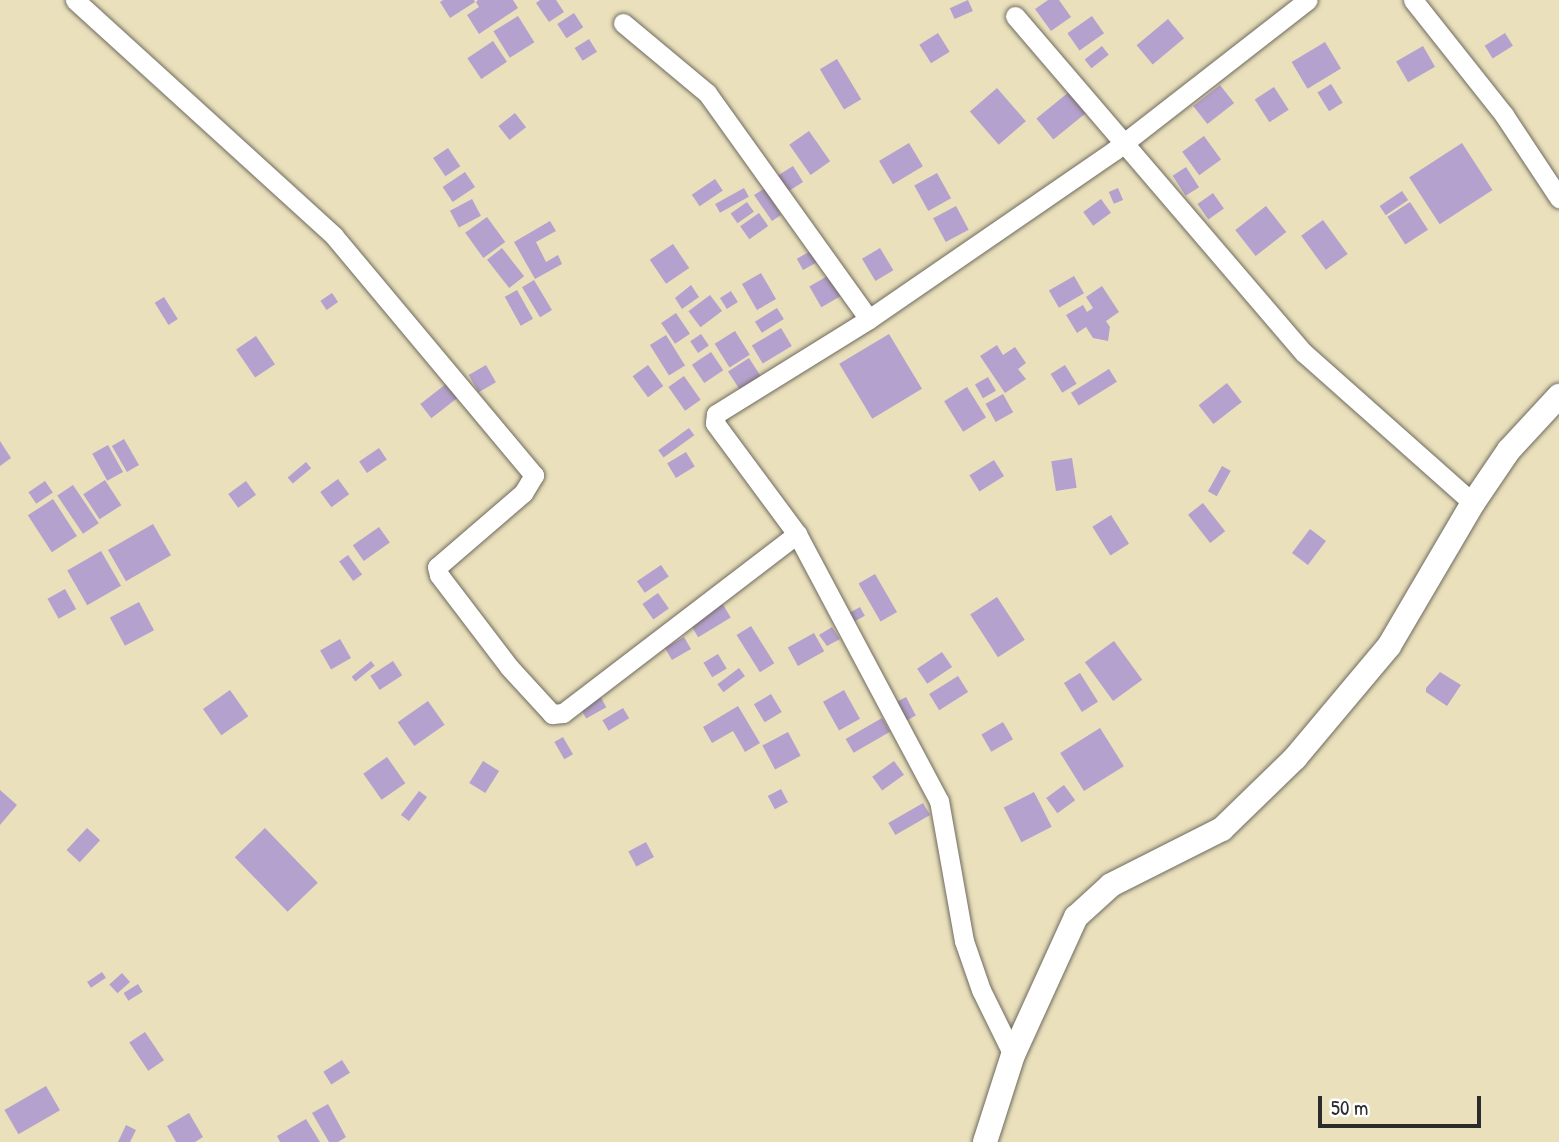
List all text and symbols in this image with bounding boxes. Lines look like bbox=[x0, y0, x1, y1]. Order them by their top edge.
scale bar bbox=[1321, 1082, 1484, 1126]
text: 50 m bbox=[1331, 1093, 1368, 1122]

